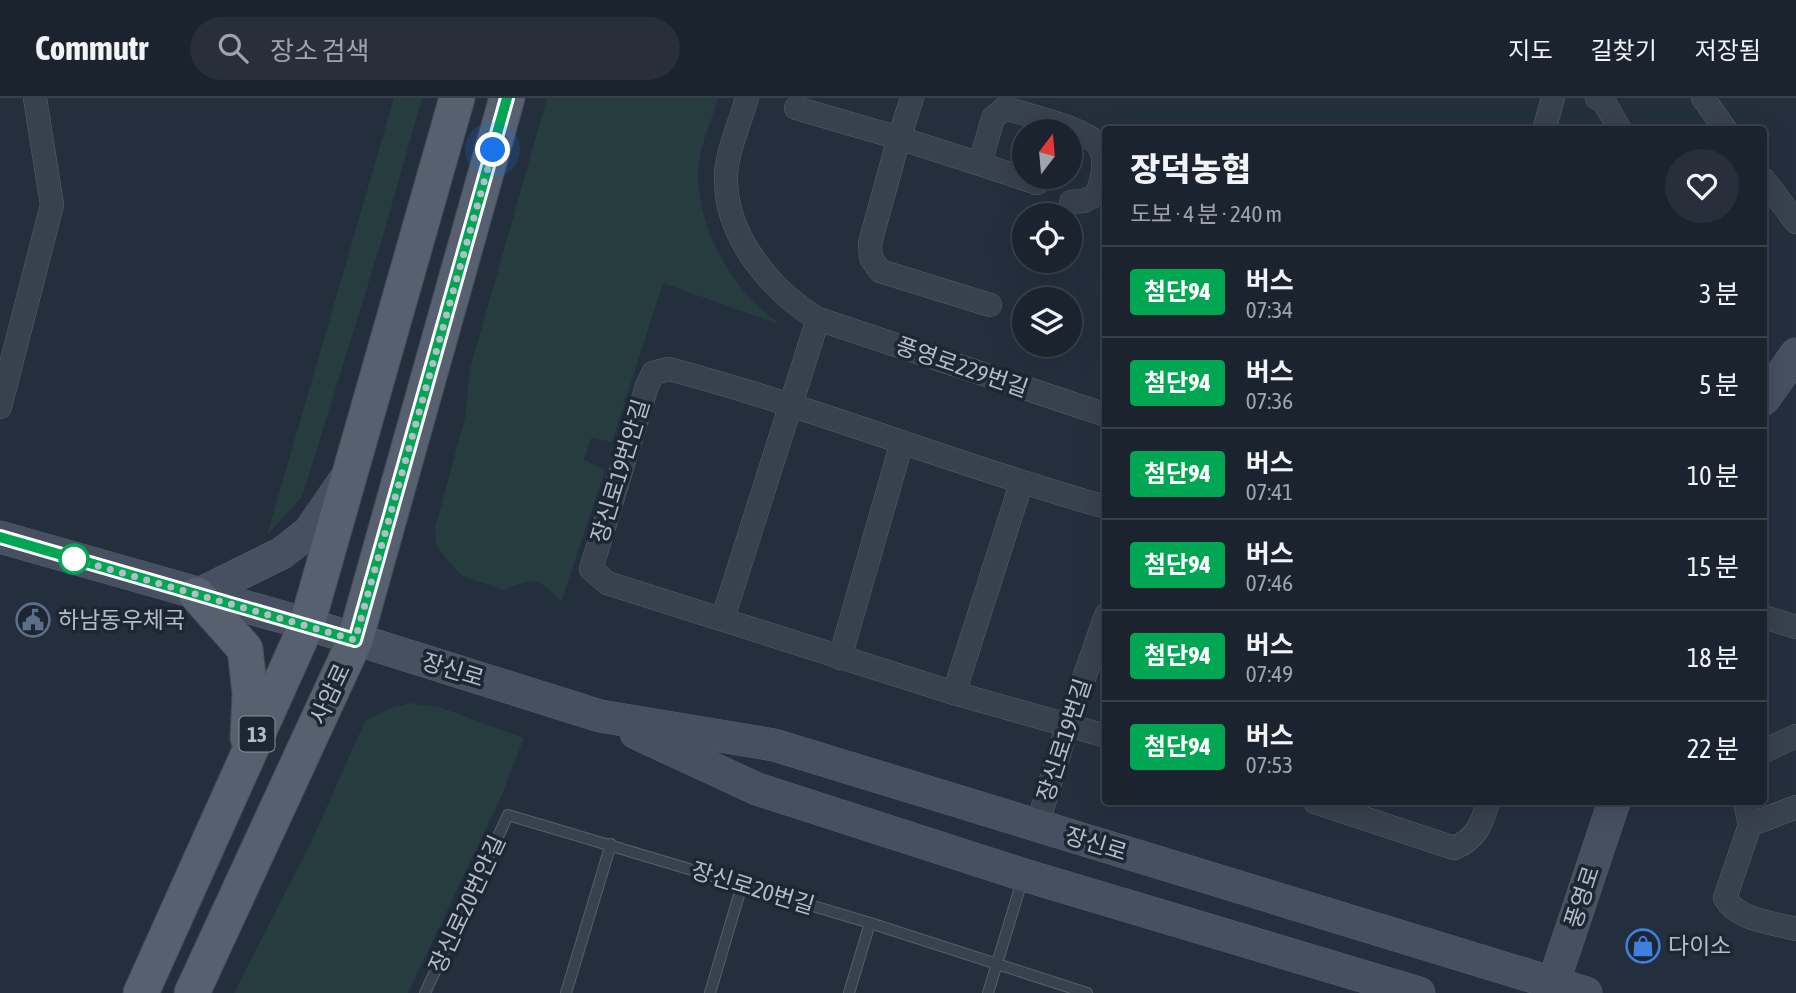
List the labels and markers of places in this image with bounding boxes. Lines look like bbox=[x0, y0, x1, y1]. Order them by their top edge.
unlabelled marker bbox=[59, 544, 89, 574]
public building icon: 하남동우체국 bbox=[14, 601, 52, 639]
place label: 하남동우체국 bbox=[58, 607, 185, 633]
shop icon: 다이소 bbox=[1624, 927, 1662, 965]
place label: 다이소 bbox=[1668, 933, 1731, 959]

